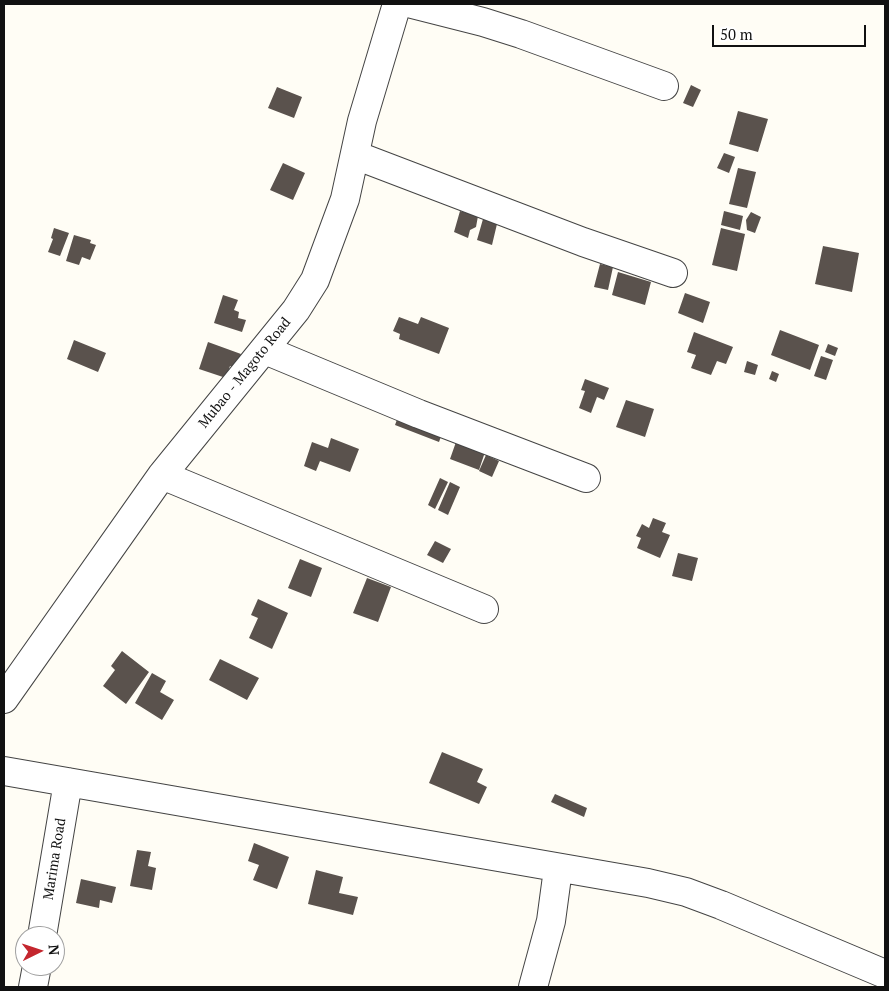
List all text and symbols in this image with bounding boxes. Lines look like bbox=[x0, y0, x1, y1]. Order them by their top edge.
scale bar bbox=[714, 15, 868, 47]
text: 50 m bbox=[720, 24, 753, 44]
street label: Mubao - Magoto Road bbox=[195, 314, 295, 432]
street label: Marima Road bbox=[40, 817, 70, 901]
north arrow bbox=[15, 926, 65, 976]
text: N bbox=[45, 944, 64, 956]

